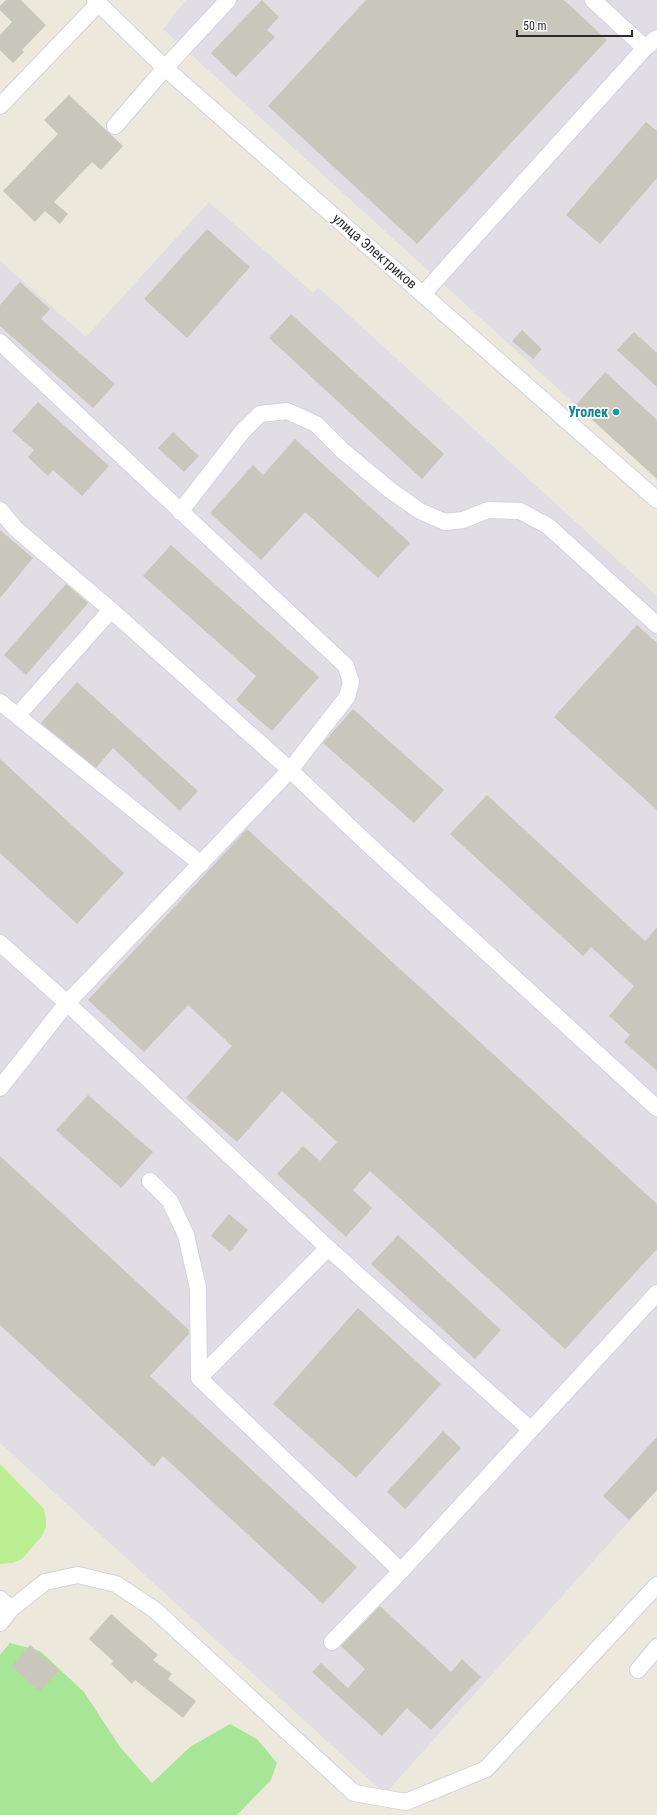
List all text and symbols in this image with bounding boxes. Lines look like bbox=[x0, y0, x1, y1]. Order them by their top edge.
scale bar bbox=[517, 12, 632, 38]
text: 50 m bbox=[523, 19, 547, 33]
street label: улица Электриков bbox=[330, 210, 420, 292]
place label: Уголек bbox=[568, 404, 608, 420]
marker: Уголек bbox=[611, 407, 621, 417]

